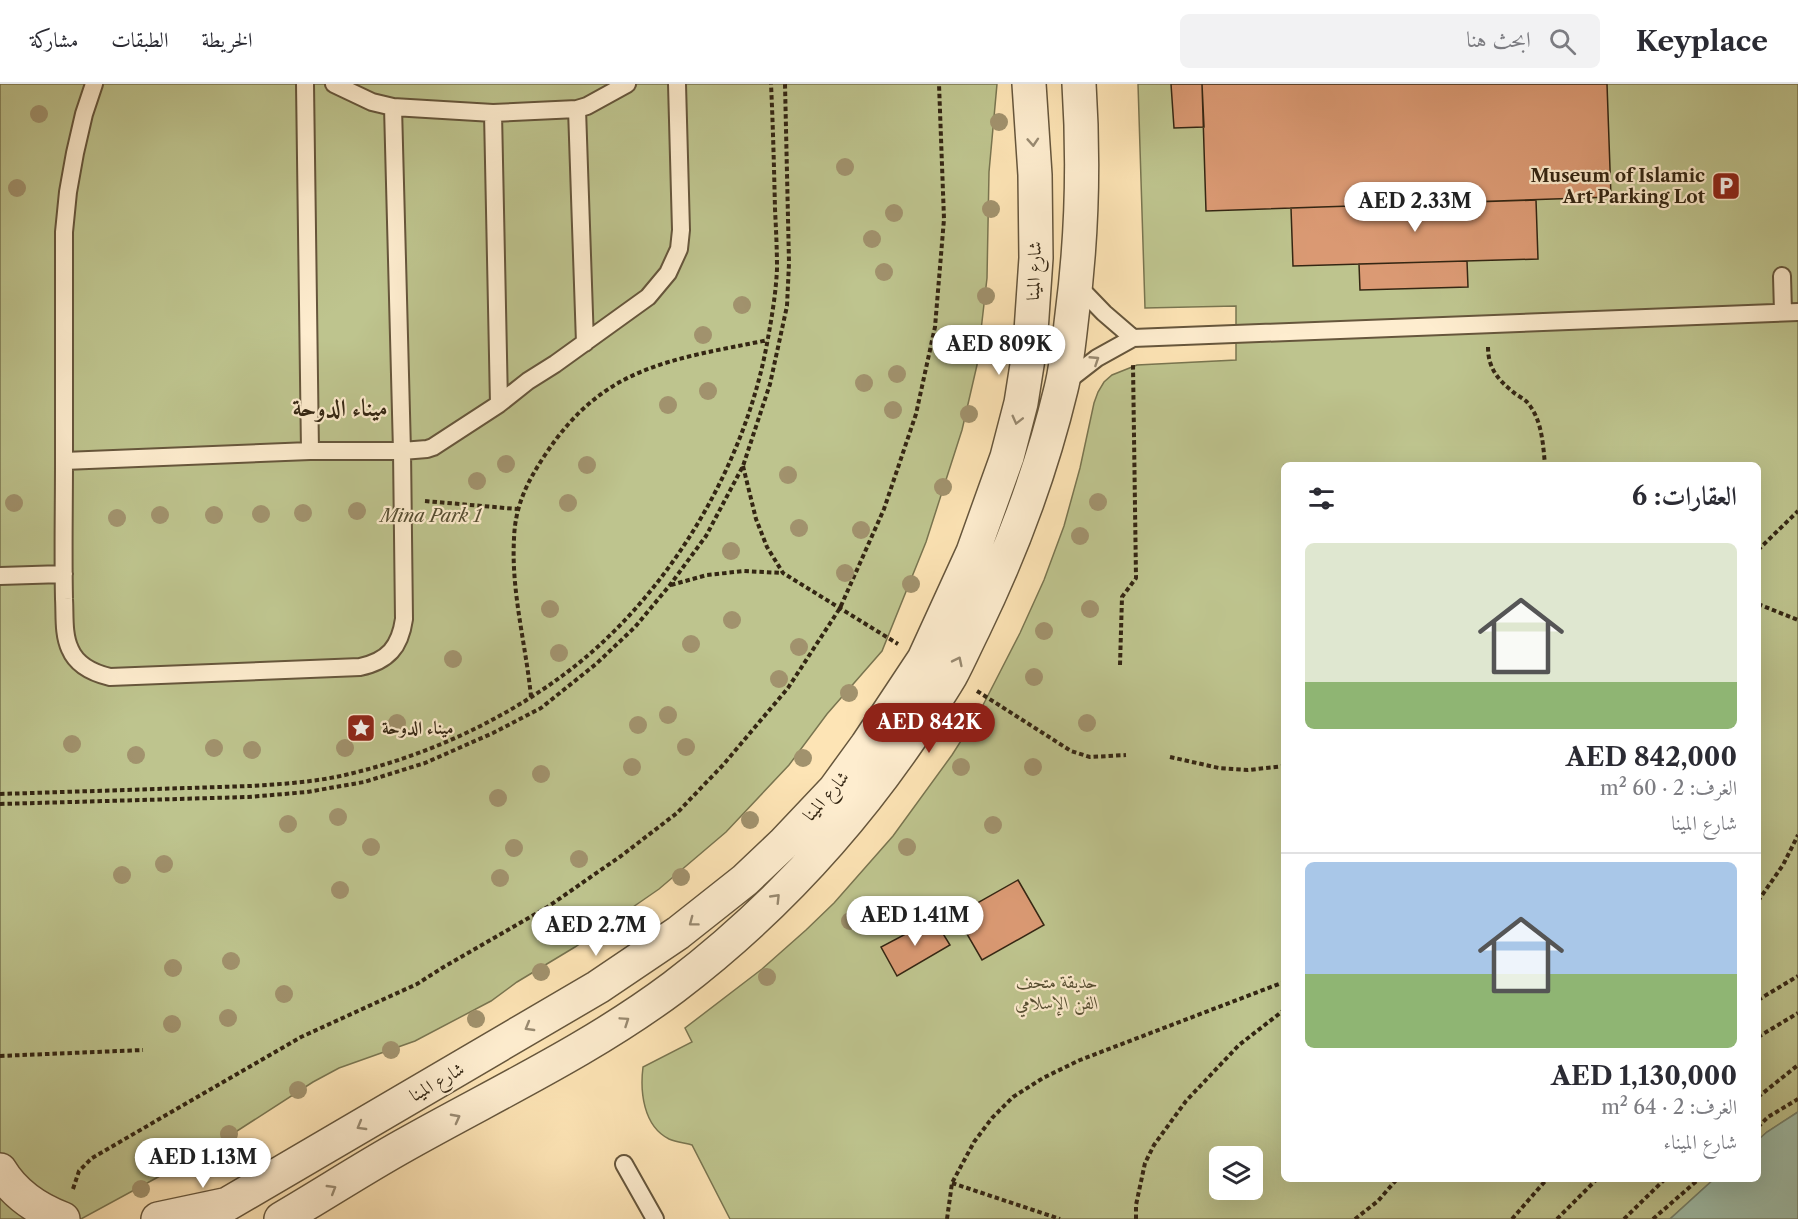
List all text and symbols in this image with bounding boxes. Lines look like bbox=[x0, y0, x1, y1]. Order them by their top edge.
search box bbox=[1180, 14, 1600, 68]
text: Keyplace bbox=[1636, 24, 1768, 58]
icon: search bbox=[1546, 25, 1579, 58]
text: ابحث هنا bbox=[1466, 26, 1531, 53]
text: مشاركة bbox=[30, 27, 78, 52]
text: الطبقات bbox=[111, 27, 168, 52]
text: الخريطة bbox=[201, 27, 253, 52]
one-way arrow bbox=[1026, 138, 1039, 147]
place label: Museum of Islamic Art Parking Lot bbox=[1531, 165, 1706, 208]
parking icon: Museum of Islamic Art Parking Lot bbox=[1710, 170, 1742, 202]
pin: AED 2.33M bbox=[1346, 182, 1484, 233]
text: AED 2.33M bbox=[1358, 189, 1472, 213]
street label: شارع المينا bbox=[1022, 241, 1050, 301]
pin: AED 809K bbox=[937, 325, 1061, 376]
text: AED 809K bbox=[946, 332, 1052, 356]
one-way arrow bbox=[1089, 356, 1100, 367]
district label: ميناء الدوحة bbox=[292, 393, 388, 423]
one-way arrow bbox=[1011, 415, 1024, 425]
text: العقارات: 6 bbox=[1632, 480, 1737, 512]
icon: filters bbox=[1305, 482, 1338, 515]
park label: Mina Park 1 bbox=[379, 505, 482, 527]
icon: home bbox=[1467, 582, 1575, 690]
one-way arrow bbox=[950, 656, 962, 667]
pin: AED 842K bbox=[867, 703, 991, 754]
text: AED 842K bbox=[877, 710, 981, 734]
place icon: ميناء الدوحة bbox=[345, 712, 377, 744]
place label: ميناء الدوحة bbox=[382, 717, 453, 739]
text: AED 842,000 bbox=[1566, 741, 1737, 773]
street label: شارع المينا bbox=[798, 766, 857, 828]
text: الغرف: 2 · 60 m² bbox=[1600, 776, 1737, 800]
text: شارع المينا bbox=[1671, 811, 1737, 835]
one-way arrow bbox=[769, 895, 780, 906]
pin: AED 1.41M bbox=[846, 896, 984, 947]
icon: home bbox=[1467, 901, 1575, 1009]
text: AED 1.41M bbox=[861, 903, 969, 927]
pin: AED 2.7M bbox=[534, 906, 658, 957]
text: AED 2.7M bbox=[545, 913, 647, 937]
one-way arrow bbox=[689, 915, 700, 926]
park label: حديقة متحف الفن الإسلامي bbox=[1015, 971, 1099, 1018]
one-way arrow bbox=[618, 1017, 629, 1028]
one-way arrow bbox=[525, 1020, 535, 1032]
street label: شارع المينا bbox=[406, 1058, 470, 1110]
text: AED 1,130,000 bbox=[1551, 1060, 1737, 1092]
text: الغرف: 2 · 64 m² bbox=[1601, 1095, 1737, 1119]
one-way arrow bbox=[450, 1114, 460, 1125]
one-way arrow bbox=[357, 1119, 367, 1131]
text: شارع الميناء bbox=[1664, 1130, 1737, 1154]
pin: AED 1.13M bbox=[134, 1138, 272, 1189]
text: AED 1.13M bbox=[149, 1145, 257, 1169]
map controls bbox=[1209, 1146, 1263, 1200]
button: layers bbox=[1209, 1146, 1263, 1200]
one-way arrow bbox=[326, 1185, 336, 1196]

